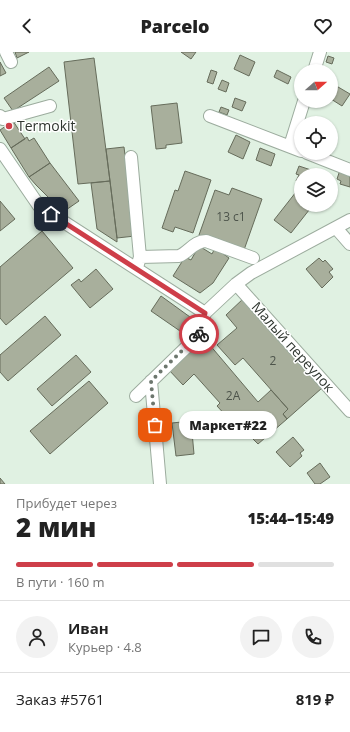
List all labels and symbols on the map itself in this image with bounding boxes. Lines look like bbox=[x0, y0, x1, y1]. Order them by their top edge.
north arrow bbox=[294, 64, 338, 108]
place label: Termokit bbox=[17, 116, 76, 135]
marker: Termokit bbox=[4, 121, 14, 131]
pin bbox=[34, 197, 68, 231]
house number: 13 с1 bbox=[216, 208, 246, 225]
street label: Малый переулок bbox=[248, 297, 340, 396]
courier bbox=[179, 314, 219, 354]
house number: 2 bbox=[270, 352, 277, 369]
house number: 2А bbox=[226, 387, 241, 404]
pin bbox=[138, 408, 172, 442]
callout: Маркет#22 bbox=[179, 411, 277, 439]

